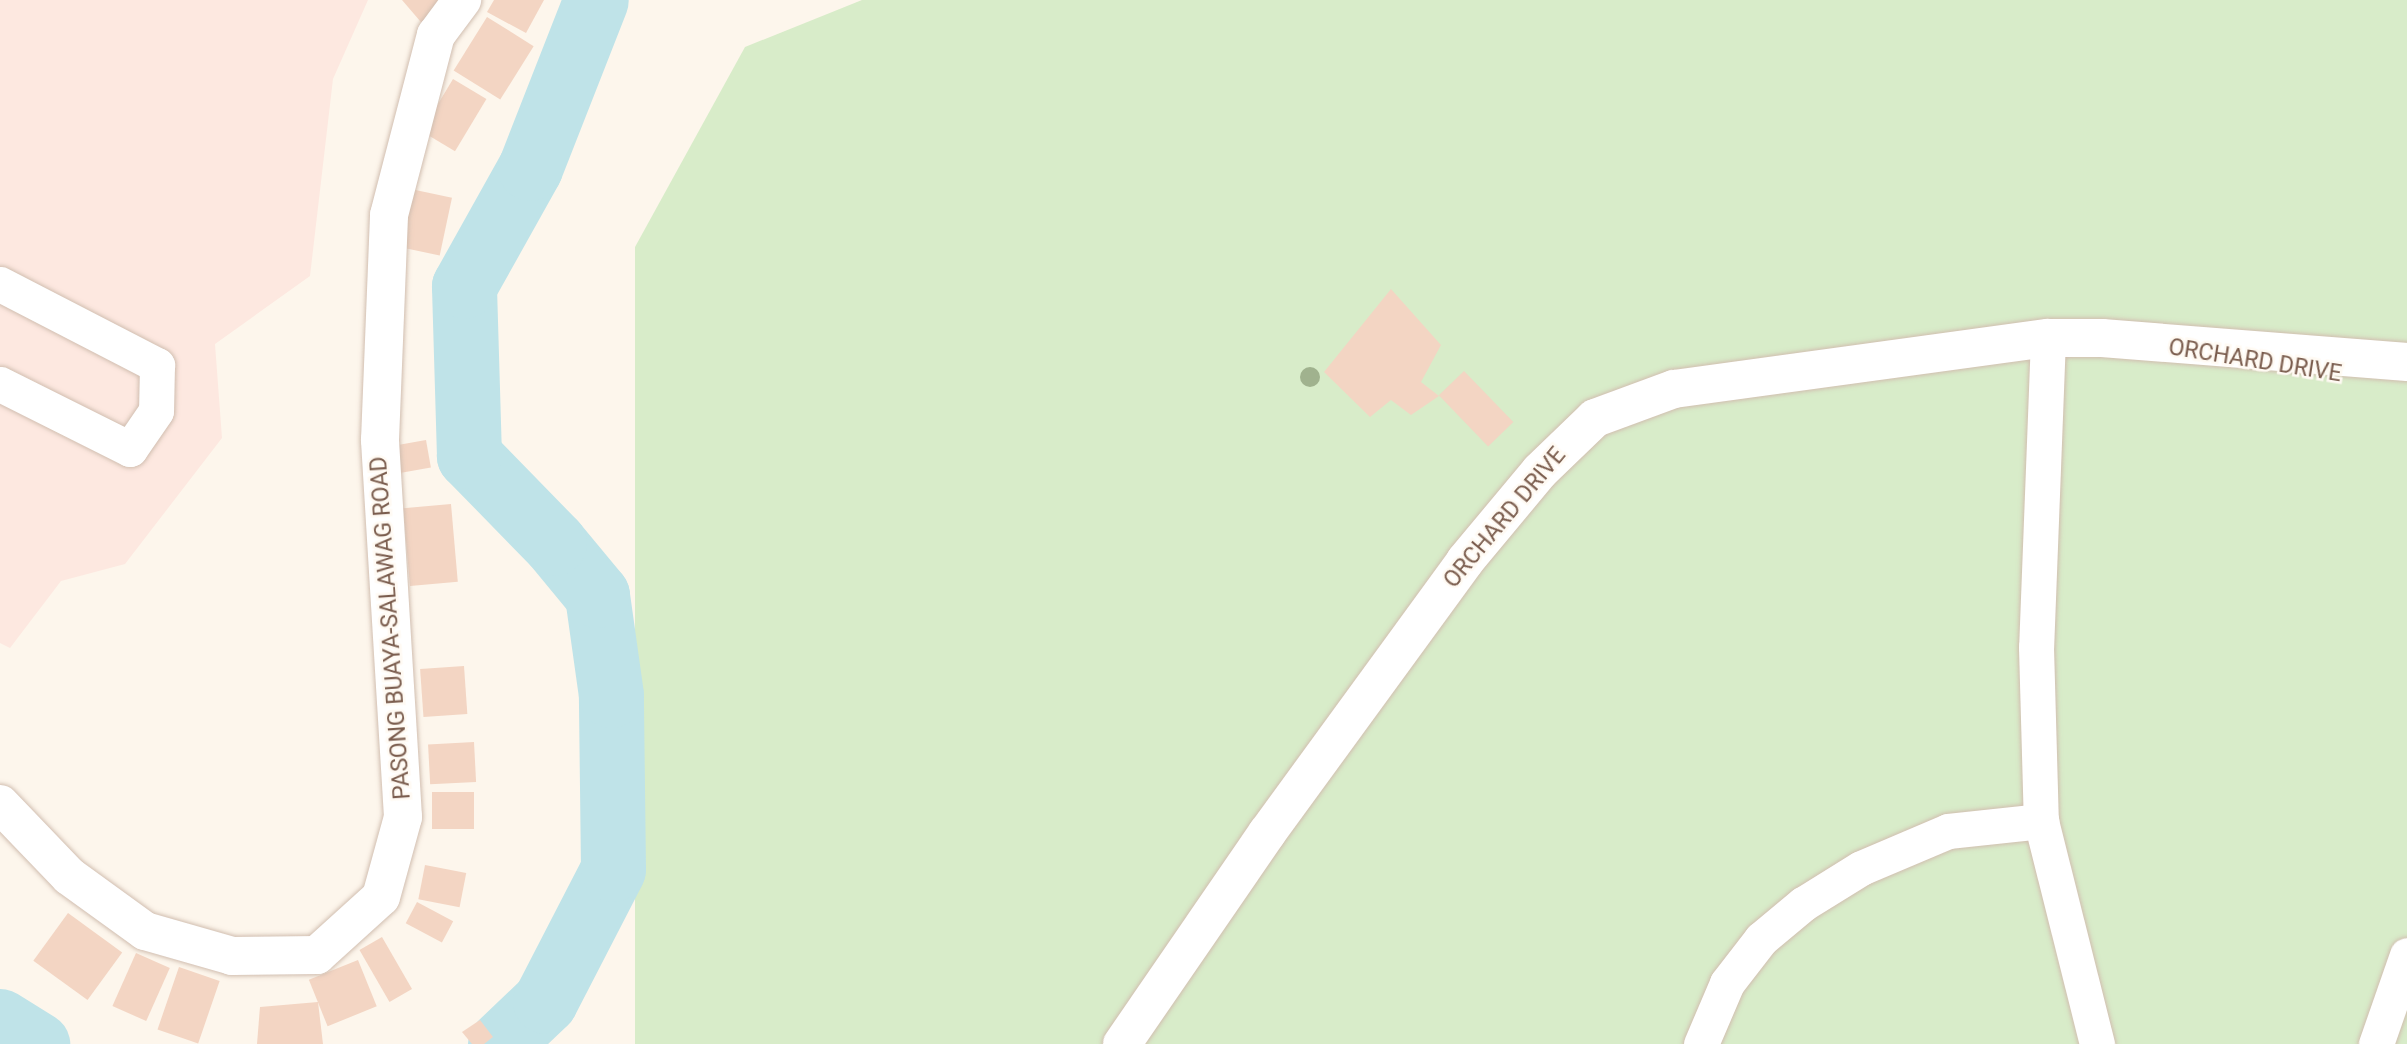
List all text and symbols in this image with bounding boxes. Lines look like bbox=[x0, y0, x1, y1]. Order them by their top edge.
street label: ORCHARD DRIVE bbox=[2167, 334, 2343, 388]
street label: ORCHARD DRIVE bbox=[1438, 442, 1572, 594]
street label: PASONG BUAYA-SALAWAG ROAD bbox=[365, 456, 417, 800]

